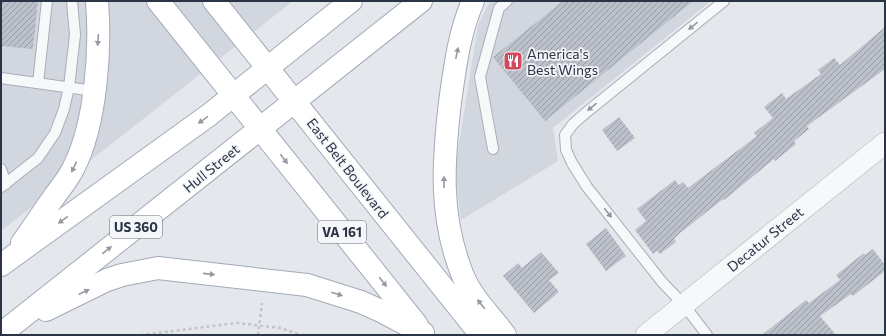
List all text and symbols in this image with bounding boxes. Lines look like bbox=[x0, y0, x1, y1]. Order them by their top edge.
one-way arrow bbox=[688, 21, 699, 30]
one-way arrow bbox=[95, 34, 101, 47]
place label: America's Best Wings bbox=[527, 45, 598, 78]
one-way arrow bbox=[454, 47, 460, 59]
restaurant icon: America's Best Wings bbox=[502, 50, 524, 72]
one-way arrow bbox=[587, 103, 598, 112]
street label: East Belt Boulevard bbox=[304, 114, 392, 222]
one-way arrow bbox=[198, 116, 208, 124]
street label: Hull Street bbox=[179, 140, 243, 196]
one-way arrow bbox=[280, 153, 289, 164]
one-way arrow bbox=[71, 161, 77, 172]
one-way arrow bbox=[441, 175, 447, 188]
street label: Decatur Street bbox=[723, 203, 807, 275]
one-way arrow bbox=[604, 207, 612, 218]
one-way arrow bbox=[58, 216, 69, 224]
road number: US 360 bbox=[110, 216, 162, 238]
road number: VA 161 bbox=[318, 221, 366, 243]
one-way arrow bbox=[101, 246, 112, 255]
one-way arrow bbox=[203, 271, 215, 277]
one-way arrow bbox=[378, 277, 387, 288]
one-way arrow bbox=[78, 289, 89, 295]
one-way arrow bbox=[331, 291, 343, 297]
one-way arrow bbox=[477, 299, 486, 310]

